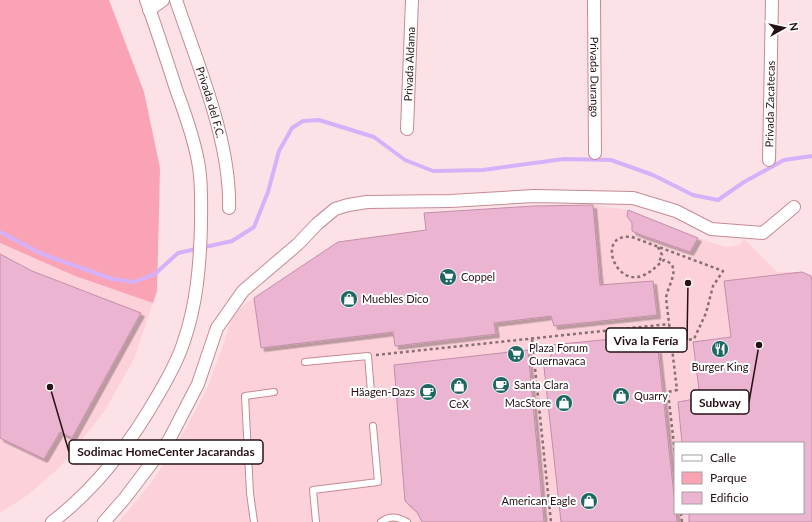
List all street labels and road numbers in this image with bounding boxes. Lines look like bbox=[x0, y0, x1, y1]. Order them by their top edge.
street label: Privada Aldama bbox=[401, 27, 417, 102]
street label: Privada Durango bbox=[588, 37, 602, 117]
street label: Privada Zacatecas bbox=[762, 60, 777, 147]
street label: Privada del F.C. bbox=[194, 65, 227, 139]

